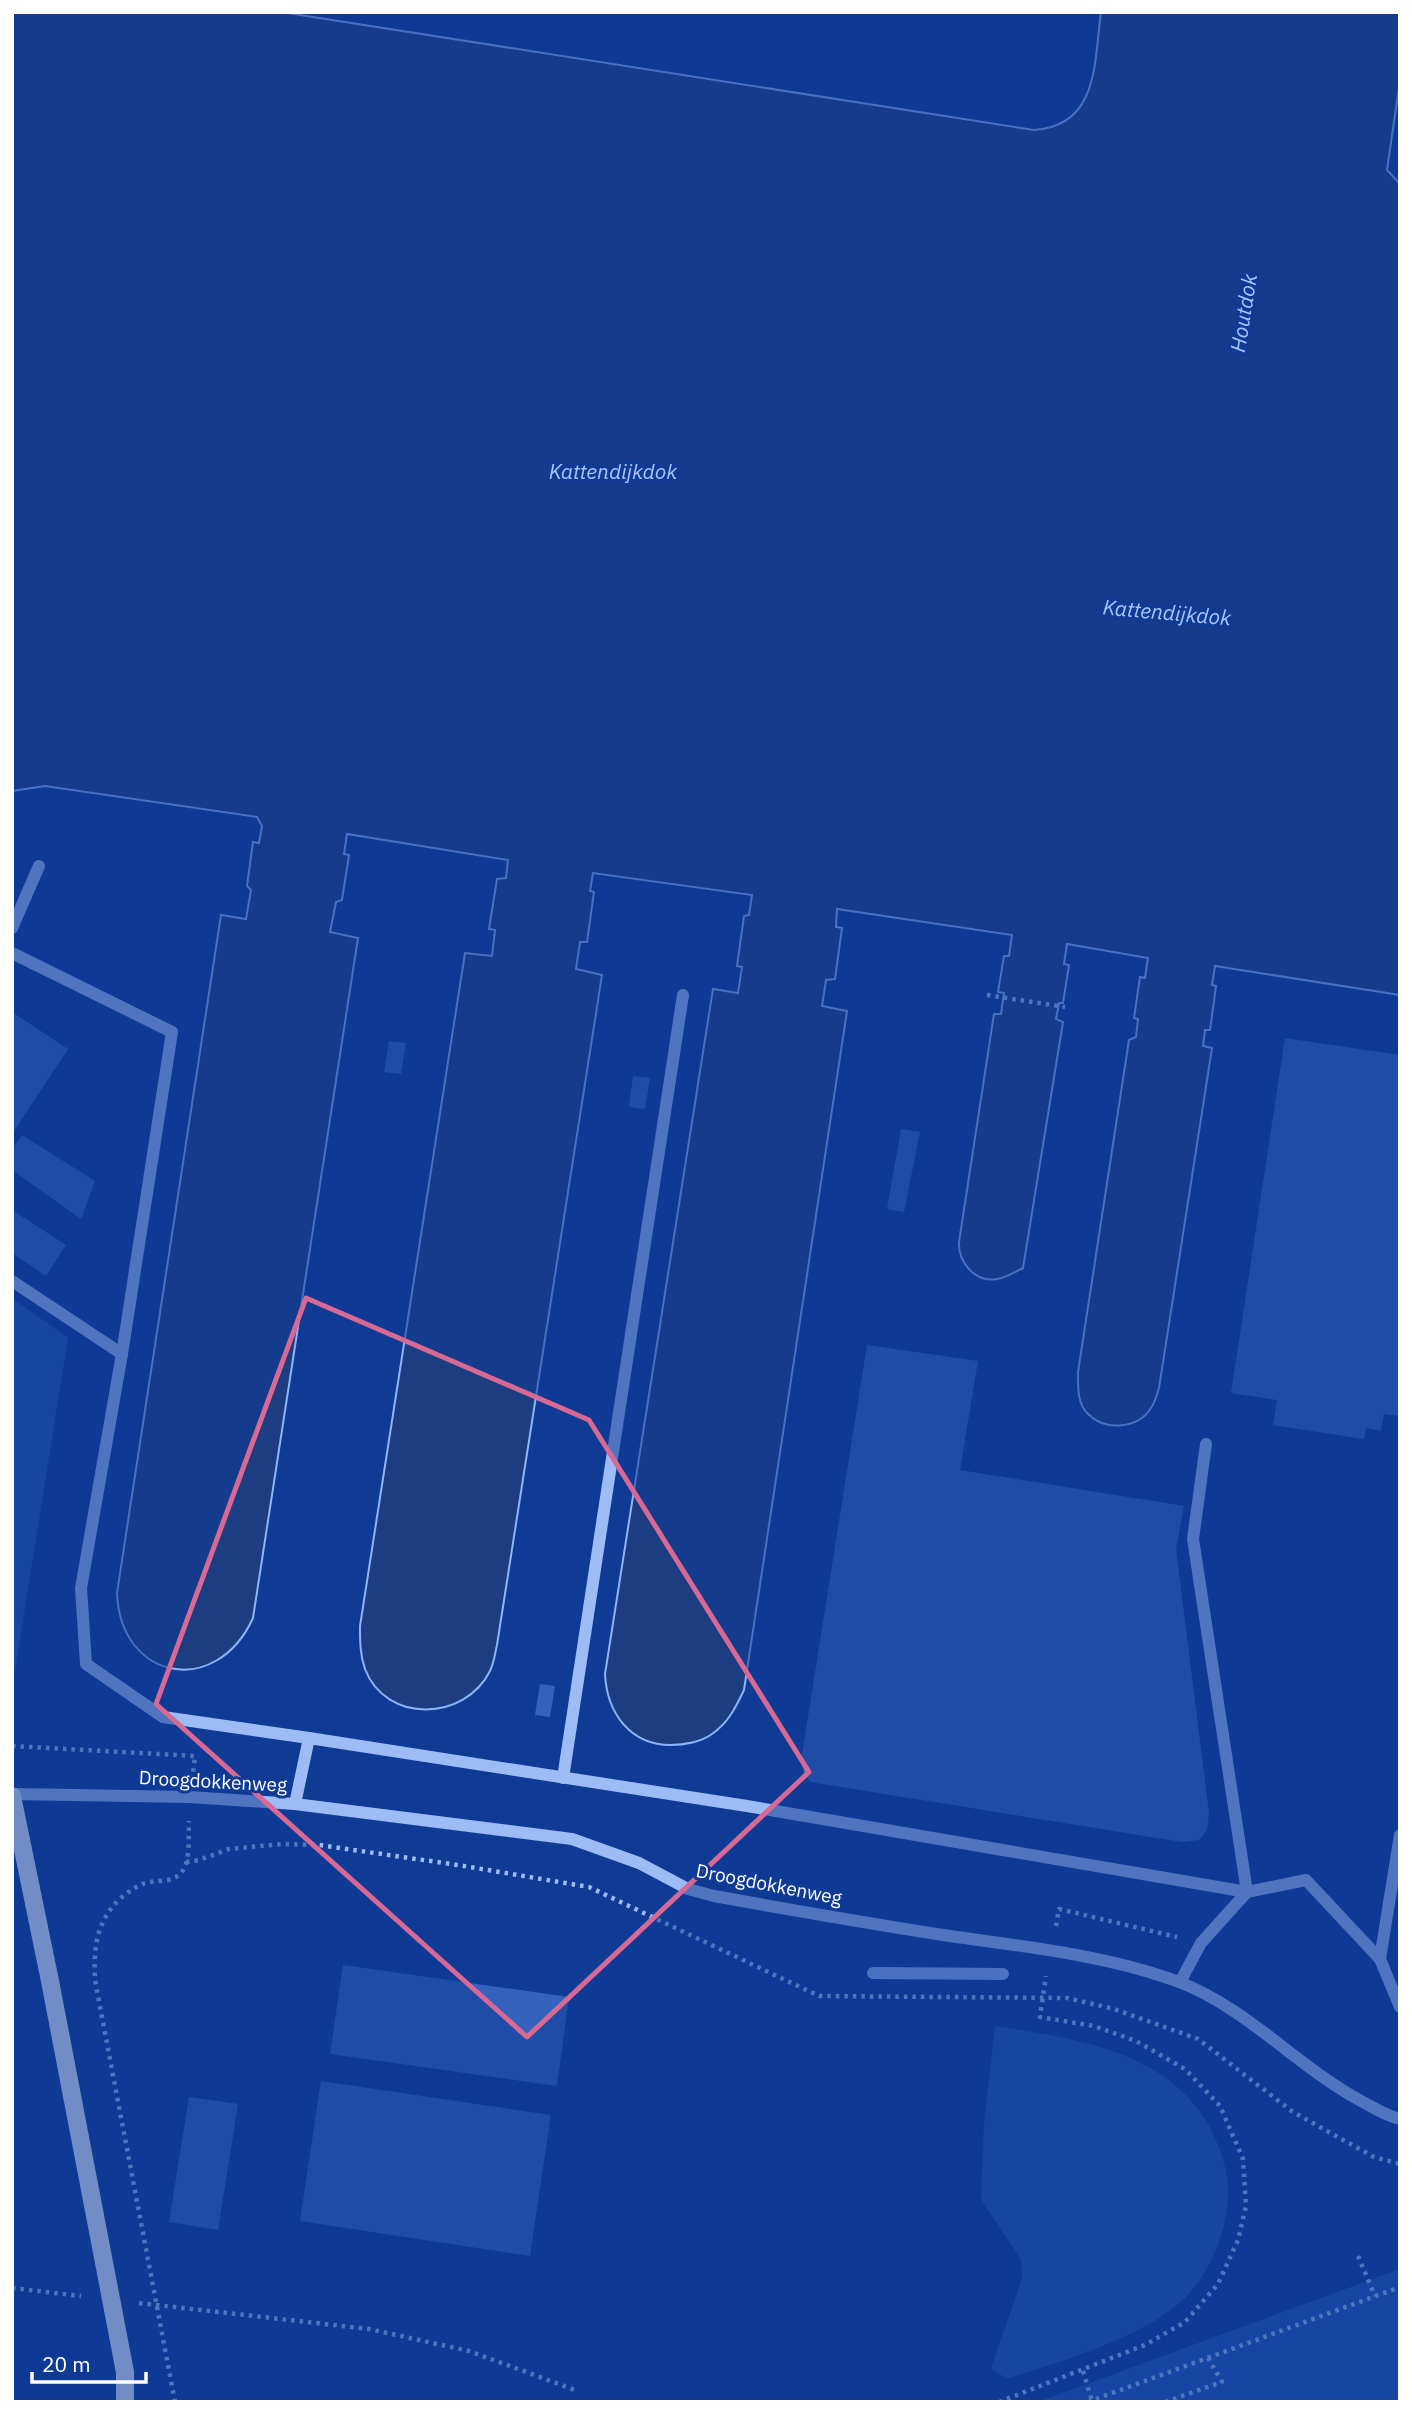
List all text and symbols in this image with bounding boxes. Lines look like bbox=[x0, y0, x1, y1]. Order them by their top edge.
water label: Houtdok bbox=[1223, 271, 1263, 354]
water label: Kattendijkdok bbox=[549, 457, 678, 485]
water label: Kattendijkdok bbox=[1102, 592, 1233, 632]
street label: Droogdokkenweg bbox=[138, 1765, 288, 1797]
street label: Droogdokkenweg bbox=[694, 1858, 844, 1910]
scale bar bbox=[32, 2340, 145, 2384]
text: 20 m bbox=[42, 2350, 91, 2378]

